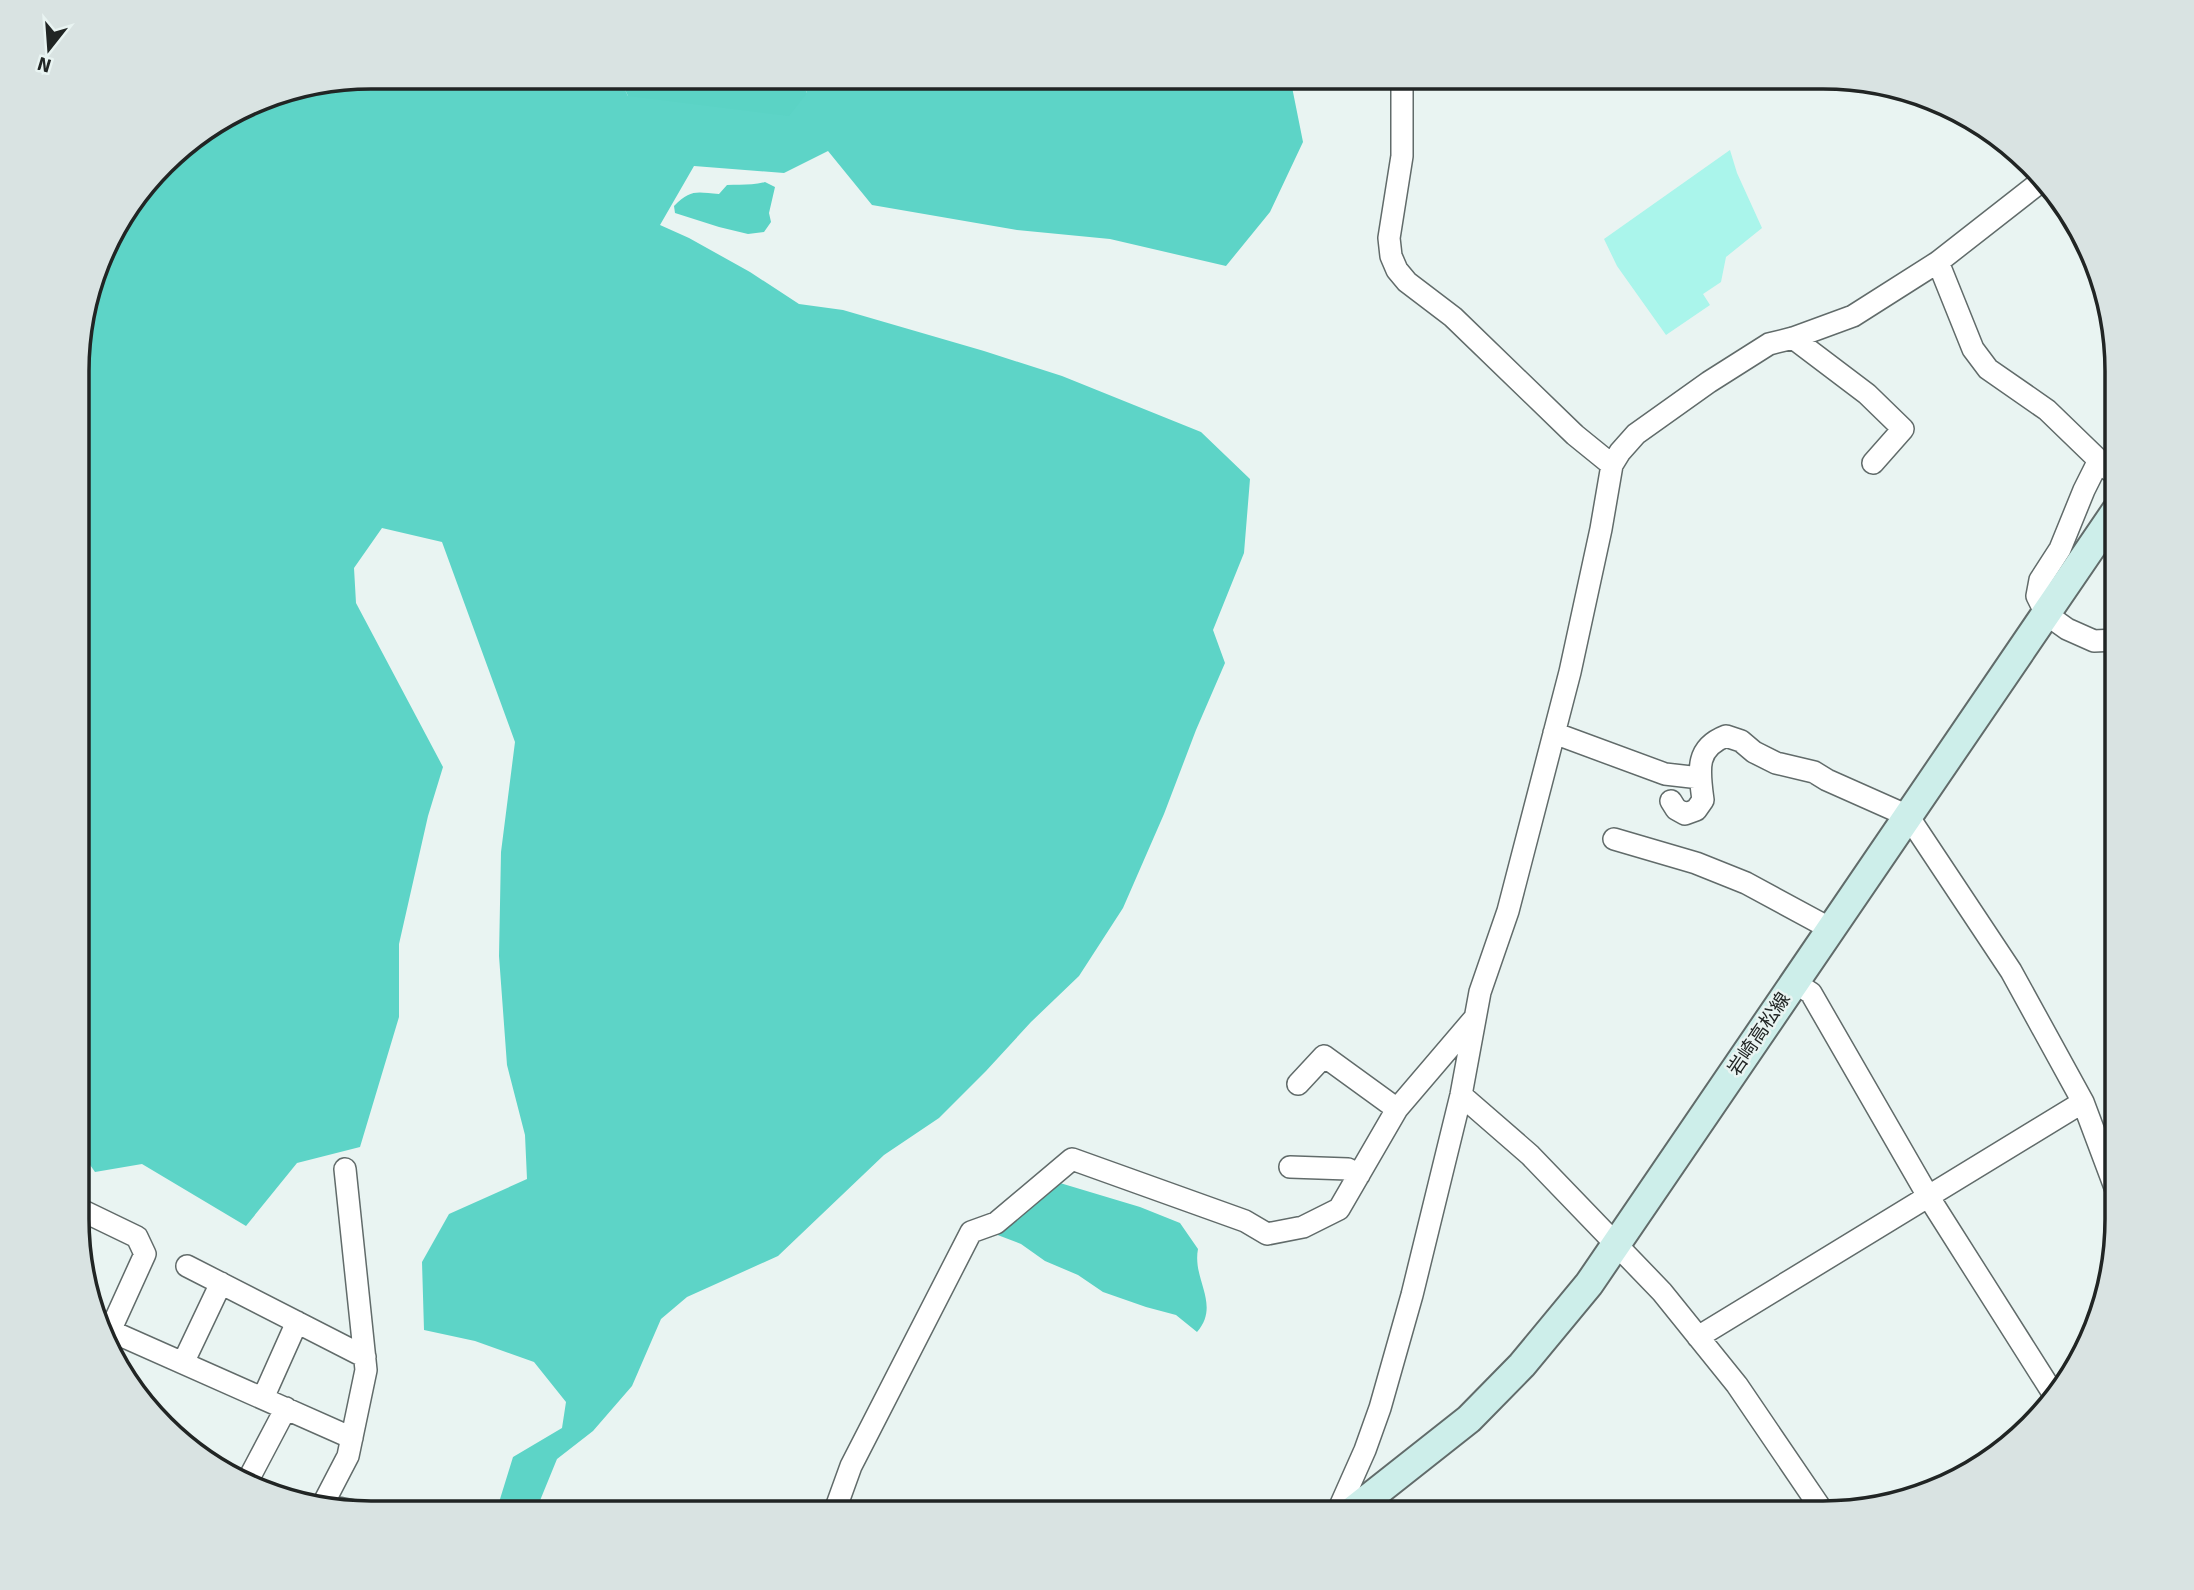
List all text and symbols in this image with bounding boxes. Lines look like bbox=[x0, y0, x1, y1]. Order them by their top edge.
north arrow bbox=[14, 14, 84, 84]
text: N bbox=[34, 51, 54, 78]
street label: 岩崎高松線 bbox=[1722, 988, 1796, 1080]

